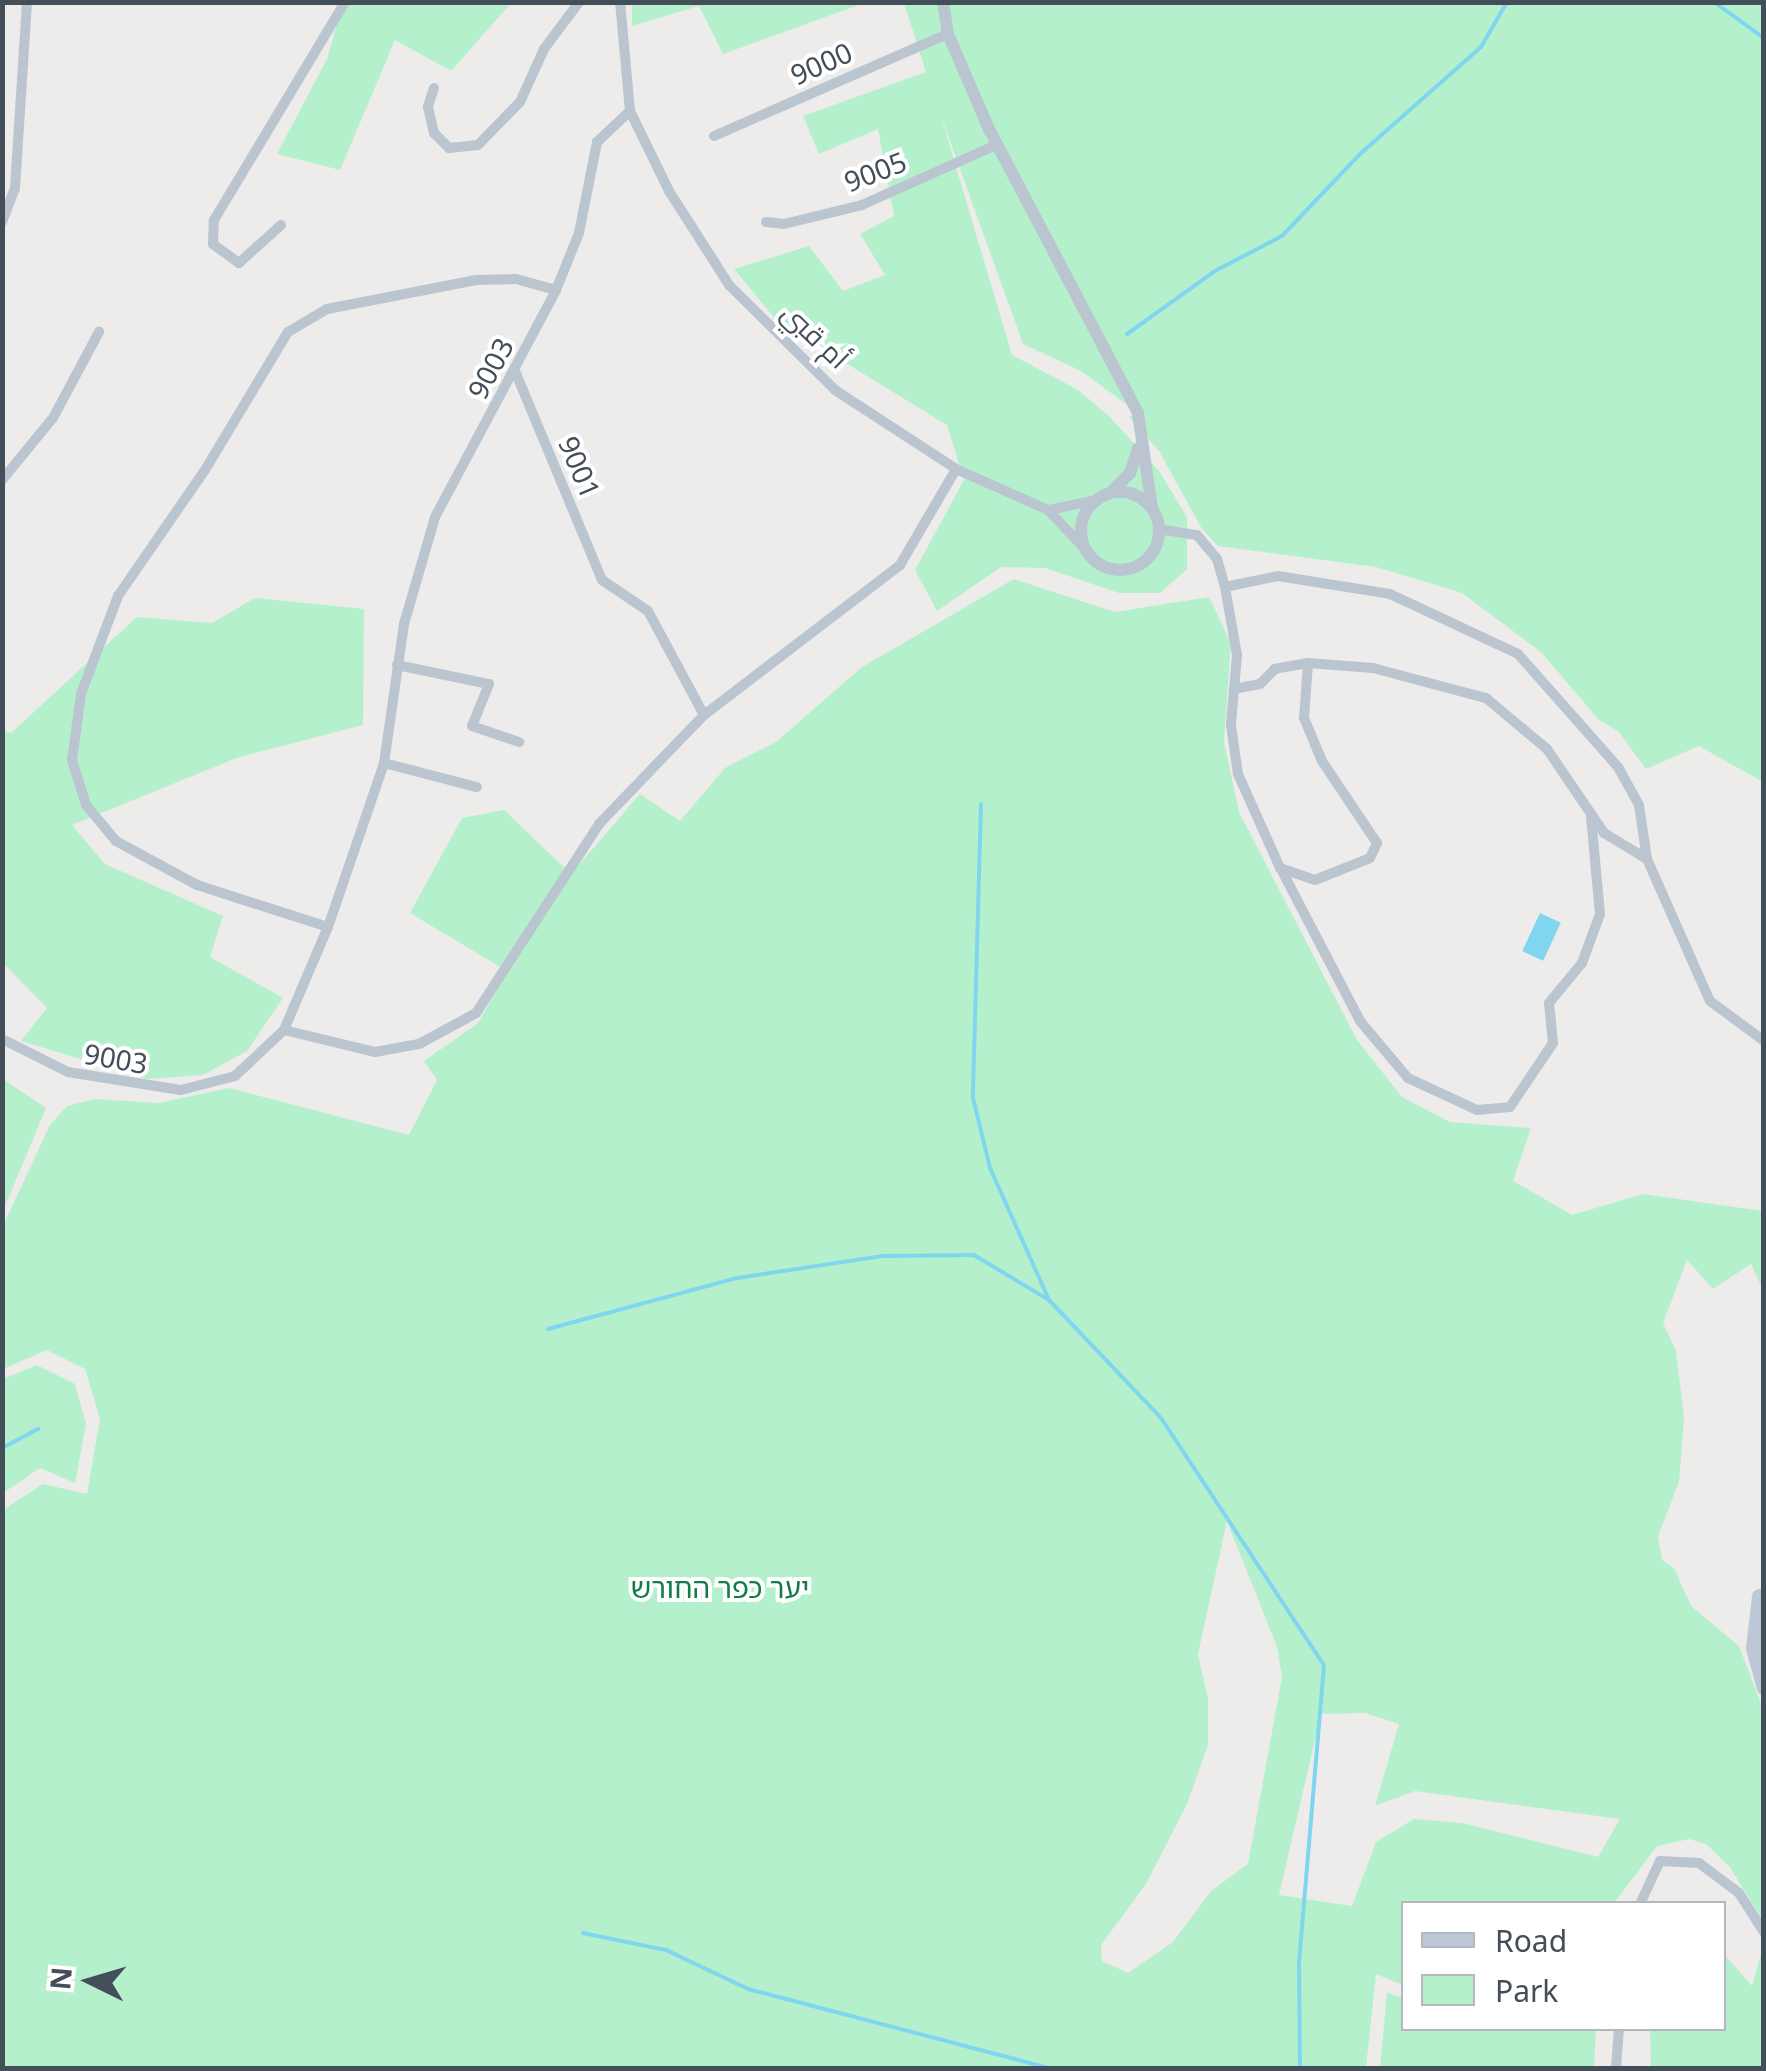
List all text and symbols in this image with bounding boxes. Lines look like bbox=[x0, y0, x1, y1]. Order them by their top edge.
street label: 9000 bbox=[785, 35, 857, 91]
street label: 9005 bbox=[839, 144, 911, 198]
street label: أم قبي bbox=[775, 295, 857, 375]
street label: 9003 bbox=[460, 332, 520, 404]
street label: 9001 bbox=[552, 431, 608, 503]
street label: 9003 bbox=[82, 1036, 150, 1080]
park label: יער כפר החורש bbox=[631, 1570, 809, 1604]
legend bbox=[1401, 1901, 1726, 2031]
text: Road bbox=[1495, 1920, 1567, 1961]
north arrow bbox=[40, 1931, 140, 2031]
text: N bbox=[40, 1965, 80, 1991]
text: Park bbox=[1495, 1970, 1558, 2011]

